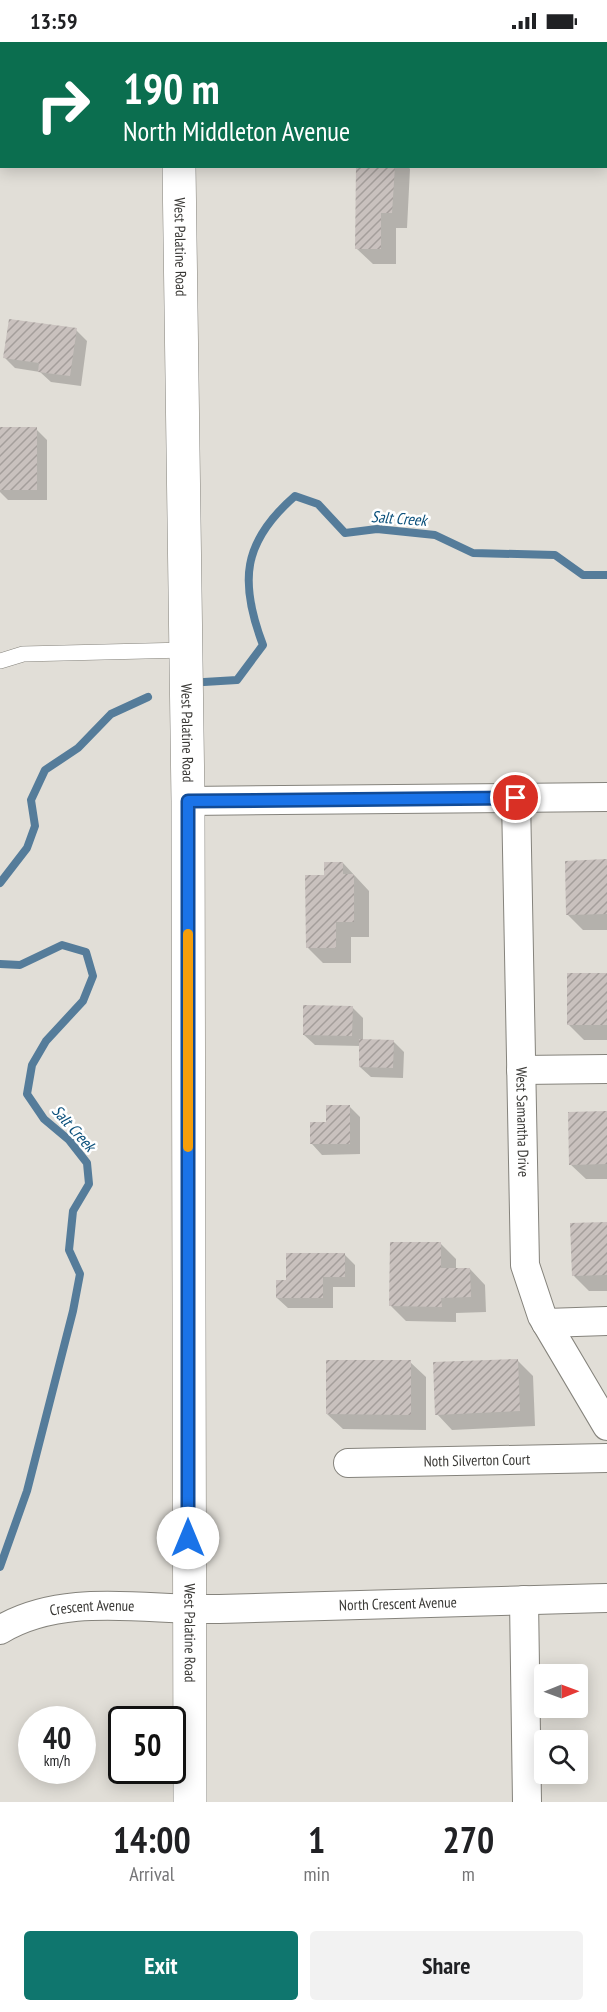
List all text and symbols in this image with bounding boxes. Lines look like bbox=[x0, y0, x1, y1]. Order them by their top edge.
text: 13:59 bbox=[30, 7, 78, 35]
text: 190 m bbox=[123, 61, 220, 116]
icon: right bbox=[24, 66, 102, 144]
text: North Middleton Avenue bbox=[123, 114, 350, 148]
street label: West Palatine Road bbox=[170, 197, 191, 297]
water label: Salt Creek bbox=[371, 506, 429, 530]
street label: West Palatine Road bbox=[177, 683, 198, 783]
pin bbox=[490, 772, 541, 823]
icon: arrive bbox=[499, 781, 532, 814]
street label: West Samantha Drive bbox=[512, 1067, 533, 1177]
water label: Salt Creek bbox=[48, 1101, 101, 1157]
street label: Noth Silverton Court bbox=[424, 1449, 530, 1471]
position arrow bbox=[156, 1506, 220, 1570]
street label: West Palatine Road bbox=[181, 1583, 200, 1682]
street label: North Crescent Avenue bbox=[339, 1592, 457, 1615]
street label: Crescent Avenue bbox=[48, 1596, 135, 1620]
north arrow bbox=[534, 1664, 588, 1718]
map controls bbox=[534, 1664, 588, 1784]
speed limit sign: 50 bbox=[108, 1706, 186, 1784]
text: 40 bbox=[43, 1718, 71, 1757]
button: search bbox=[534, 1730, 588, 1784]
text: km/h bbox=[44, 1751, 70, 1770]
text: 14:00 bbox=[113, 1816, 191, 1863]
text: 1 bbox=[308, 1816, 325, 1863]
text: 270 bbox=[443, 1816, 494, 1863]
text: Arrival bbox=[129, 1861, 174, 1887]
text: min bbox=[304, 1861, 330, 1887]
text: m bbox=[462, 1861, 475, 1887]
button: Exit bbox=[24, 1931, 298, 2000]
button: Share bbox=[310, 1931, 583, 2000]

